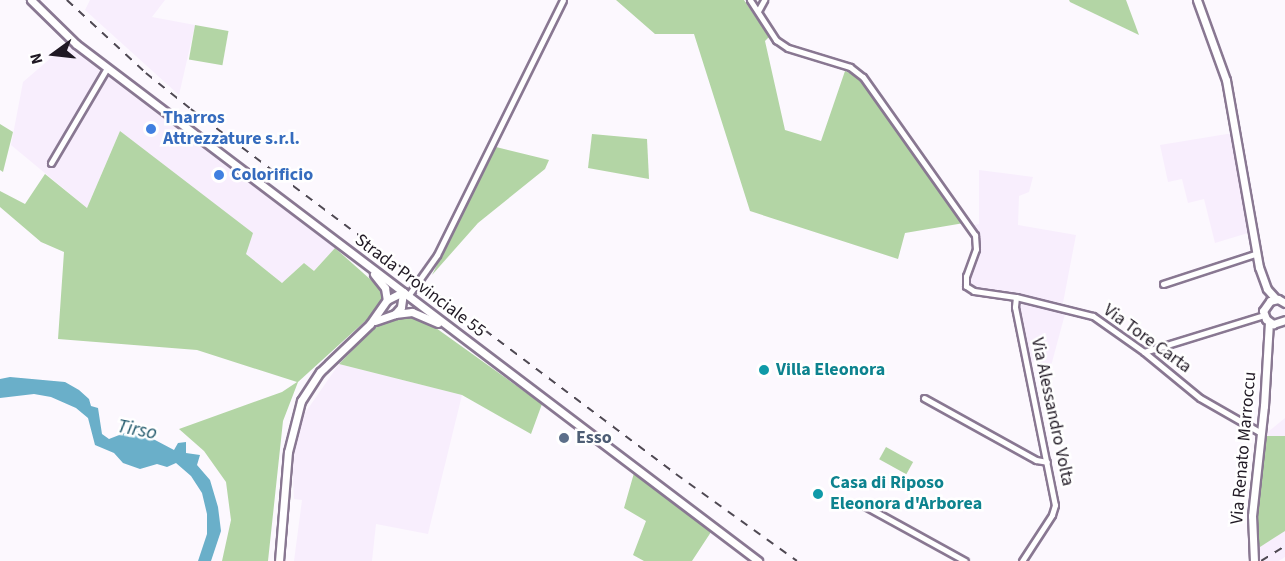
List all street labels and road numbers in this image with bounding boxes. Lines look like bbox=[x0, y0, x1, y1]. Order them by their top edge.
street label: Strada Provinciale 55 bbox=[350, 230, 490, 342]
street label: Via Tore Carta bbox=[1099, 300, 1195, 378]
street label: Via Alessandro Volta bbox=[1026, 336, 1078, 488]
street label: Via Renato Marroccu bbox=[1227, 371, 1261, 525]

